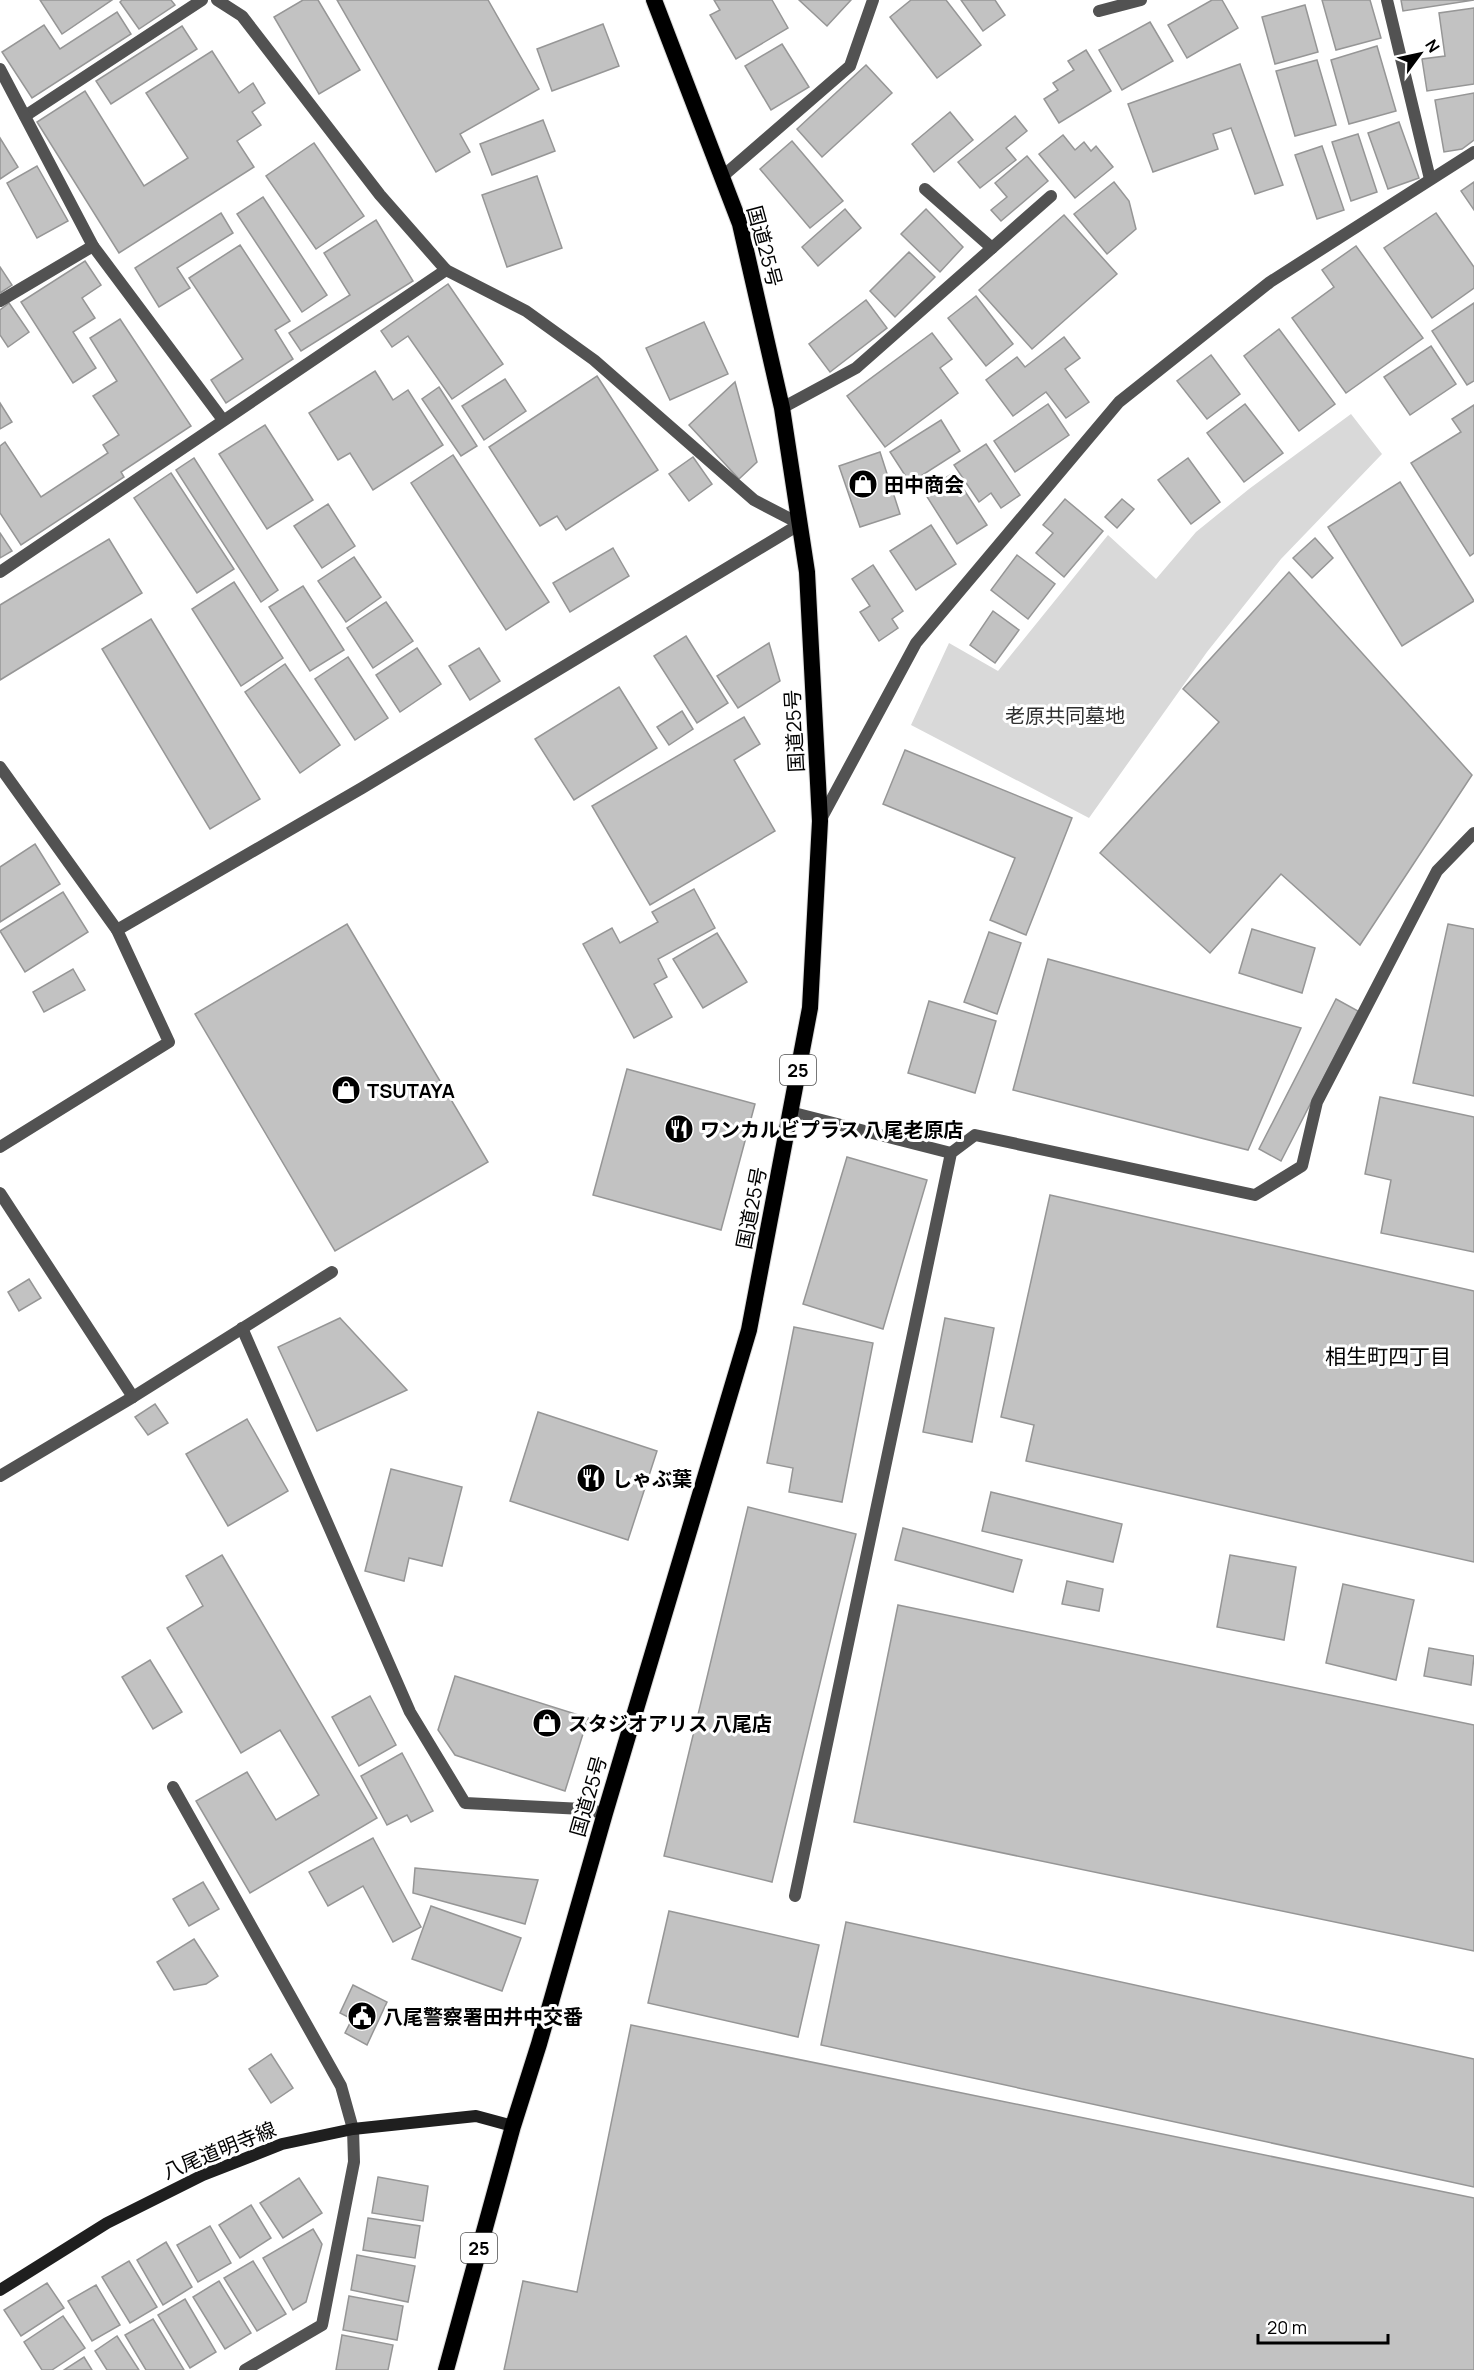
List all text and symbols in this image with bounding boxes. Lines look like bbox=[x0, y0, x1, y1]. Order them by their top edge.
north arrow bbox=[1390, 24, 1450, 84]
text: N bbox=[1420, 35, 1445, 57]
street label: 国道25号 bbox=[741, 202, 789, 290]
shop icon: 田中商会 bbox=[847, 468, 879, 500]
place label: 田中商会 bbox=[884, 471, 964, 498]
street label: 国道25号 bbox=[778, 689, 810, 773]
park label: 老原共同墓地 bbox=[1005, 702, 1125, 729]
road number: 25 bbox=[780, 1055, 816, 1085]
shop icon: TSUTAYA bbox=[330, 1074, 362, 1106]
place label: TSUTAYA bbox=[367, 1077, 455, 1104]
restaurant icon: ワンカルビプラス 八尾老原店 bbox=[663, 1113, 695, 1145]
place label: ワンカルビプラス 八尾老原店 bbox=[700, 1116, 964, 1143]
street label: 国道25号 bbox=[730, 1165, 772, 1251]
district label: 相生町四丁目 bbox=[1325, 1342, 1451, 1370]
restaurant icon: しゃぶ葉 bbox=[575, 1462, 607, 1494]
place label: しゃぶ葉 bbox=[612, 1465, 692, 1492]
shop icon: スタジオアリス 八尾店 bbox=[531, 1707, 563, 1739]
place label: スタジオアリス 八尾店 bbox=[568, 1710, 772, 1737]
street label: 国道25号 bbox=[564, 1752, 612, 1840]
public building icon: 八尾警察署田井中交番 bbox=[346, 2000, 378, 2032]
place label: 八尾警察署田井中交番 bbox=[383, 2003, 583, 2030]
street label: 八尾道明寺線 bbox=[158, 2115, 280, 2185]
road number: 25 bbox=[461, 2233, 497, 2263]
scale bar bbox=[1258, 2307, 1388, 2345]
text: 20 m bbox=[1267, 2315, 1307, 2339]

